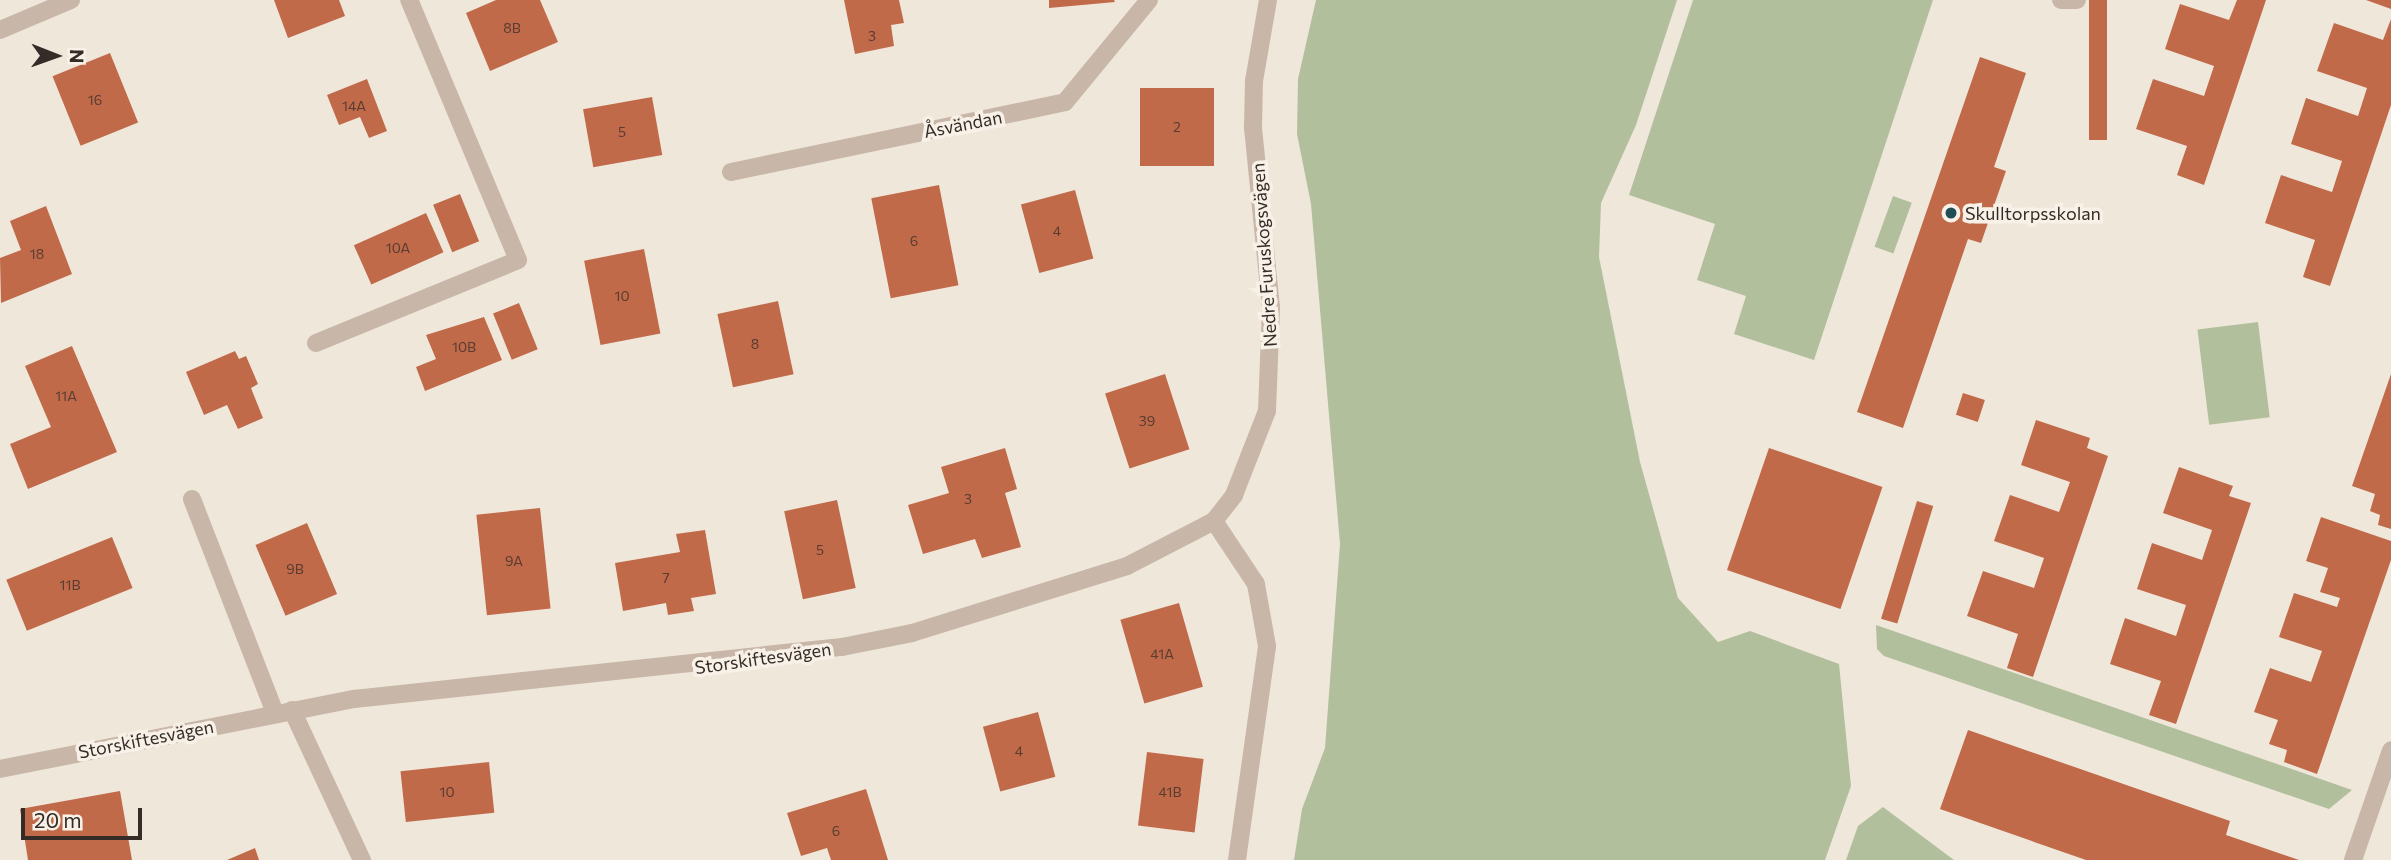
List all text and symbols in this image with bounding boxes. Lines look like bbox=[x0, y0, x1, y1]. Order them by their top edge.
house number: 8B bbox=[503, 20, 521, 36]
north arrow bbox=[21, 21, 91, 91]
house number: 3 bbox=[868, 28, 876, 44]
text: N bbox=[66, 49, 89, 64]
house number: 16 bbox=[88, 92, 102, 108]
house number: 14A bbox=[342, 98, 366, 114]
street label: Åsvändan bbox=[922, 106, 1004, 142]
house number: 2 bbox=[1173, 119, 1181, 135]
house number: 5 bbox=[618, 124, 626, 140]
street label: Nedre Furuskogsvägen bbox=[1247, 162, 1281, 348]
place label: Skulltorpsskolan bbox=[1965, 202, 2101, 224]
marker: Skulltorpsskolan bbox=[1943, 205, 1959, 221]
house number: 4 bbox=[1053, 223, 1061, 239]
house number: 6 bbox=[910, 233, 918, 249]
house number: 10A bbox=[386, 240, 410, 256]
house number: 18 bbox=[30, 246, 44, 262]
house number: 10 bbox=[614, 288, 630, 304]
house number: 8 bbox=[751, 336, 759, 352]
house number: 10B bbox=[452, 339, 476, 355]
house number: 11A bbox=[55, 388, 77, 404]
house number: 39 bbox=[1139, 413, 1155, 429]
house number: 3 bbox=[964, 491, 972, 507]
house number: 5 bbox=[816, 542, 824, 558]
house number: 9A bbox=[505, 553, 523, 569]
house number: 9B bbox=[286, 561, 304, 577]
house number: 7 bbox=[662, 570, 670, 586]
house number: 11B bbox=[59, 577, 81, 593]
street label: Storskiftesvägen bbox=[693, 638, 833, 678]
house number: 41A bbox=[1150, 646, 1174, 662]
street label: Storskiftesvägen bbox=[76, 715, 216, 763]
house number: 4 bbox=[1015, 743, 1023, 759]
house number: 10 bbox=[439, 784, 455, 800]
house number: 41B bbox=[1158, 784, 1182, 800]
scale bar bbox=[24, 794, 145, 838]
text: 20 m bbox=[34, 807, 82, 832]
house number: 6 bbox=[832, 823, 840, 839]

